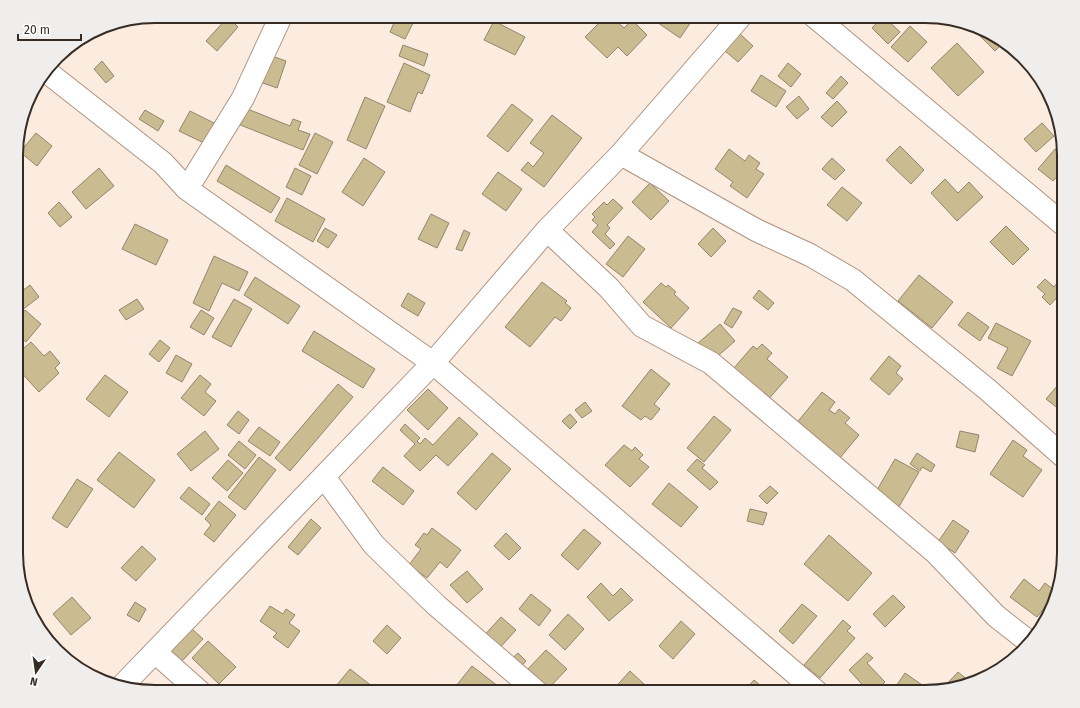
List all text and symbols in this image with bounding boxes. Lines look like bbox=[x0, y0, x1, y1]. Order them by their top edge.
scale bar bbox=[18, 16, 81, 42]
text: 20 m bbox=[24, 23, 50, 37]
north arrow bbox=[16, 652, 56, 692]
text: N bbox=[29, 674, 39, 688]

